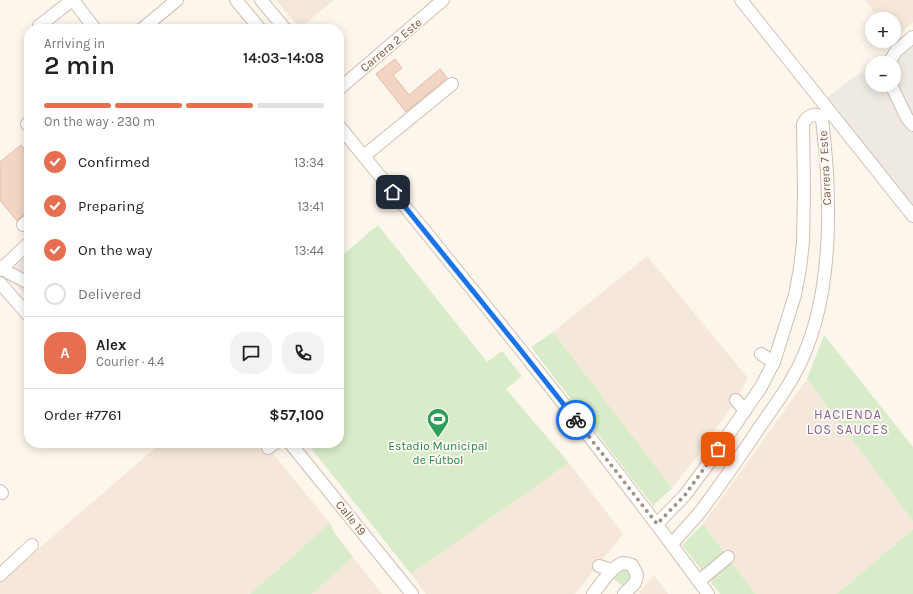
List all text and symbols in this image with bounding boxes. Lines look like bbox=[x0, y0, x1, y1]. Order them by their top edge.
map controls bbox=[865, 12, 901, 92]
button: + bbox=[865, 12, 901, 48]
street label: Carrera 2 Este bbox=[357, 15, 425, 75]
text: Arriving in bbox=[44, 36, 105, 51]
text: 14:03–14:08 bbox=[243, 49, 324, 67]
text: 2 min bbox=[44, 50, 115, 81]
button: − bbox=[865, 56, 901, 92]
text: On the way · 230 m bbox=[44, 114, 155, 129]
street label: Carrera 7 Este bbox=[816, 130, 834, 206]
icon: check bbox=[44, 151, 66, 173]
text: Confirmed bbox=[78, 153, 150, 171]
text: 13:34 bbox=[294, 155, 324, 170]
pin bbox=[376, 175, 410, 209]
icon: home bbox=[382, 181, 404, 203]
icon: check bbox=[44, 195, 66, 217]
text: Preparing bbox=[78, 197, 144, 215]
text: 13:41 bbox=[297, 199, 324, 214]
icon: check bbox=[44, 239, 66, 261]
text: On the way bbox=[78, 241, 152, 259]
text: 13:44 bbox=[295, 243, 324, 258]
text: Delivered bbox=[78, 285, 142, 303]
button: chat bbox=[230, 332, 272, 374]
button: phone bbox=[282, 332, 324, 374]
text: Alex bbox=[96, 336, 126, 354]
text: A bbox=[60, 344, 70, 362]
text: Courier · 4.4 bbox=[96, 354, 164, 369]
courier bbox=[556, 400, 596, 440]
text: Order #7761 bbox=[44, 406, 122, 424]
text: $57,100 bbox=[269, 406, 324, 424]
sports icon: Estadio Municipal de Fútbol bbox=[425, 406, 451, 439]
district label: HACIENDA LOS SAUCES bbox=[807, 407, 889, 437]
icon: bike bbox=[565, 409, 587, 431]
pin bbox=[701, 432, 735, 466]
icon: bag bbox=[707, 438, 729, 460]
place label: Estadio Municipal de Fútbol bbox=[388, 439, 488, 467]
street label: Calle 19 bbox=[333, 498, 369, 538]

